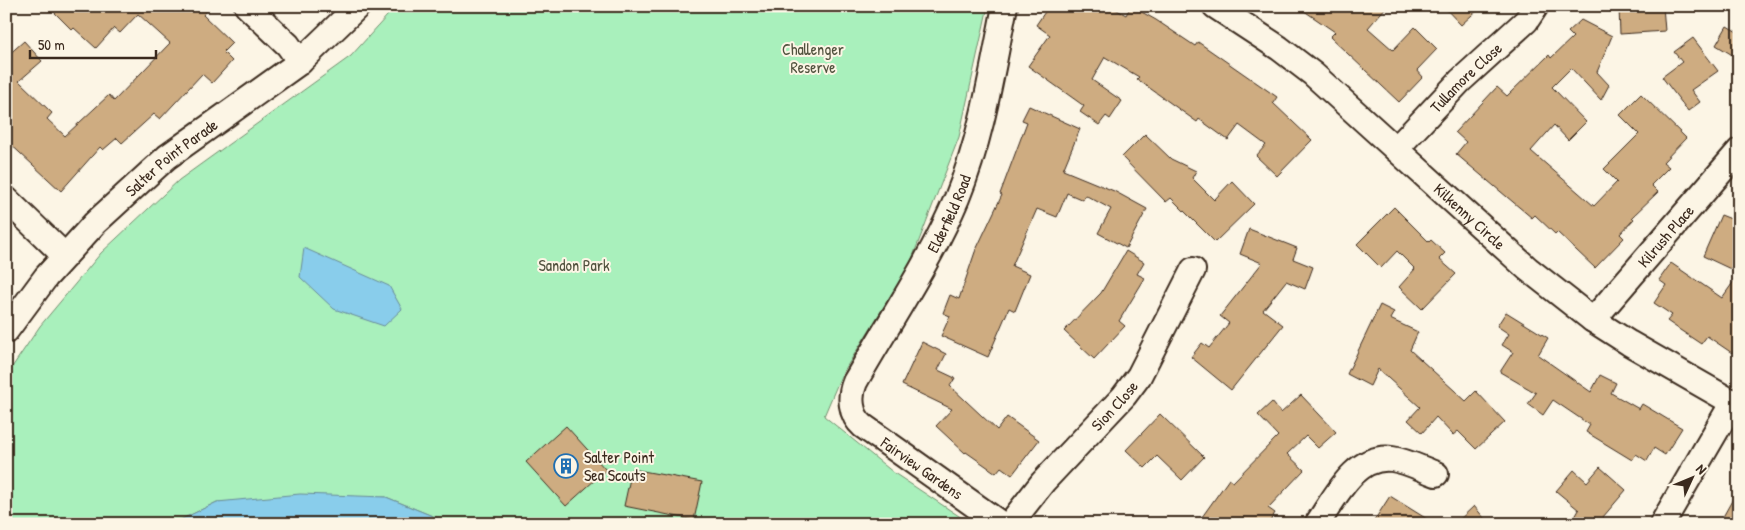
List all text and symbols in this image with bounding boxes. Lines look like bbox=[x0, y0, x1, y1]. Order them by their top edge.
scale bar bbox=[30, 28, 156, 60]
text: 50 m bbox=[38, 34, 65, 55]
street label: Tullamore Close bbox=[1425, 37, 1507, 117]
park label: Challenger Reserve bbox=[782, 38, 844, 78]
street label: Salter Point Parade bbox=[120, 113, 222, 201]
street label: Elderfield Road bbox=[922, 172, 976, 256]
street label: Kilkenny Circle bbox=[1429, 178, 1511, 255]
street label: Kilrush Place bbox=[1632, 199, 1699, 272]
park label: Sandon Park bbox=[538, 254, 610, 276]
street label: Sion Close bbox=[1086, 376, 1143, 435]
street label: Fairview Gardens bbox=[876, 431, 967, 504]
place label: Salter Point Sea Scouts bbox=[584, 446, 655, 486]
north arrow bbox=[1668, 452, 1718, 502]
building icon: Salter Point Sea Scouts bbox=[553, 453, 579, 479]
text: N bbox=[1692, 459, 1712, 478]

